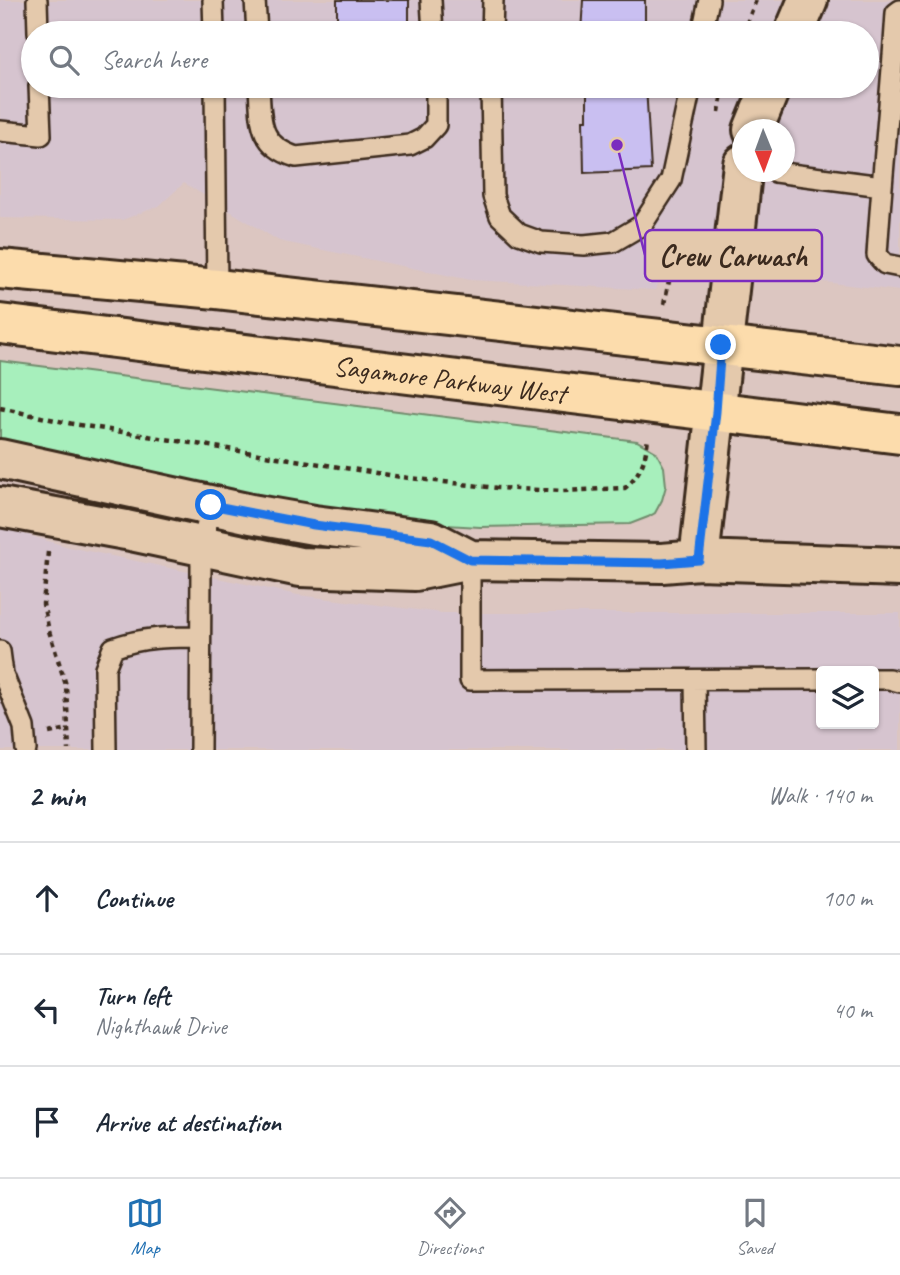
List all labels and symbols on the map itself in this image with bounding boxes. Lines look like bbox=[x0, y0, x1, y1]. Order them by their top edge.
north arrow bbox=[732, 119, 795, 182]
callout: Crew Carwash bbox=[645, 230, 822, 281]
text: Crew Carwash bbox=[659, 237, 808, 275]
route end bbox=[705, 329, 736, 360]
street label: Sagamore Parkway West bbox=[332, 347, 571, 411]
route start bbox=[195, 489, 226, 520]

